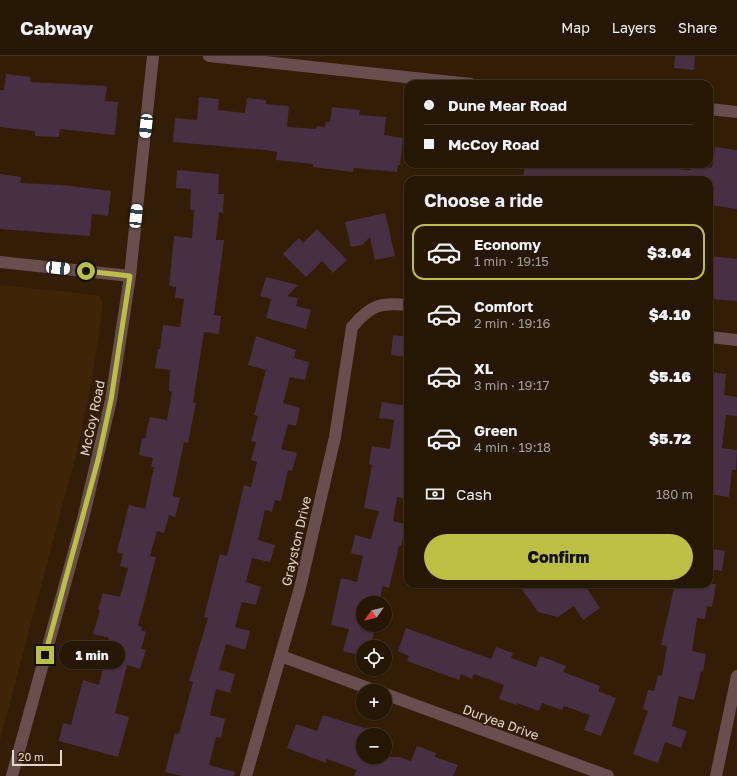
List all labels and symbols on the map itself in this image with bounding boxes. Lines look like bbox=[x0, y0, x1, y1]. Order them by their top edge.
car bbox=[139, 113, 153, 139]
car bbox=[129, 203, 143, 229]
car bbox=[45, 261, 71, 275]
route start bbox=[77, 262, 95, 280]
street label: McCoy Road bbox=[76, 379, 108, 457]
street label: Grayston Drive bbox=[278, 494, 314, 588]
north arrow bbox=[356, 596, 392, 632]
callout: 1 min bbox=[59, 641, 125, 669]
route end bbox=[36, 646, 54, 664]
street label: Duryea Drive bbox=[461, 701, 541, 743]
scale bar bbox=[12, 748, 62, 767]

